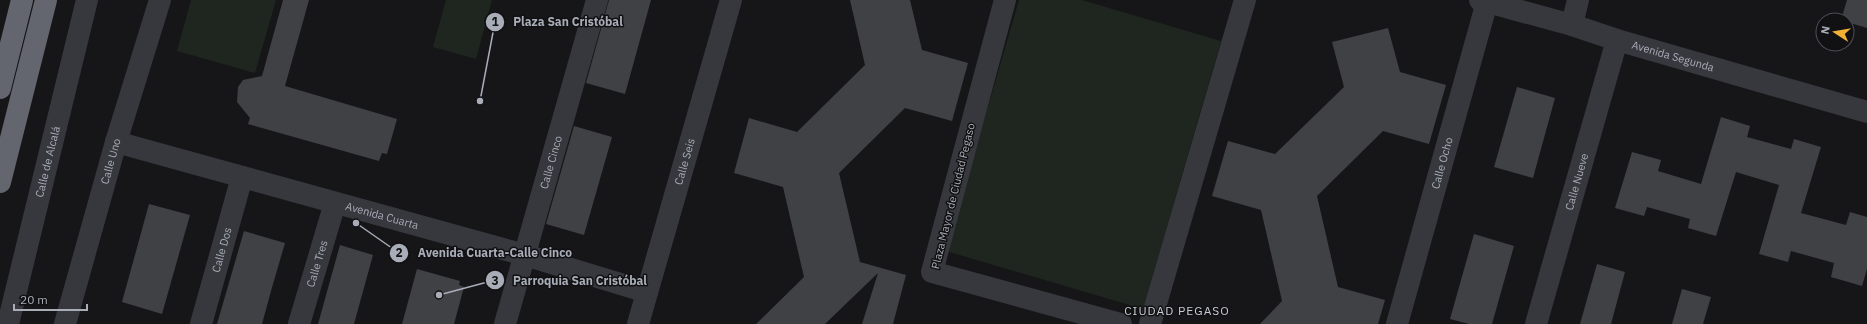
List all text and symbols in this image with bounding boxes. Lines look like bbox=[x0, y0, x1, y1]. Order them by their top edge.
callout: Plaza San Cristóbal bbox=[485, 10, 631, 34]
north arrow bbox=[1815, 12, 1855, 52]
text: 1 bbox=[491, 14, 499, 29]
text: Plaza San Cristóbal bbox=[513, 14, 623, 29]
text: N bbox=[1818, 25, 1833, 35]
street label: Avenida Segunda bbox=[1630, 38, 1716, 75]
street label: Plaza Mayor de Ciudad Pegaso bbox=[928, 122, 978, 270]
street label: Calle de Alcalá bbox=[32, 125, 63, 199]
street label: Calle Cinco bbox=[537, 134, 565, 191]
street label: Calle Uno bbox=[97, 136, 124, 186]
street label: Calle Ocho bbox=[1428, 136, 1456, 191]
street label: Calle Seis bbox=[671, 137, 698, 186]
street label: Calle Nueve bbox=[1562, 152, 1591, 212]
street label: Avenida Cuarta bbox=[344, 199, 420, 232]
street label: Calle Dos bbox=[209, 226, 235, 274]
street label: Calle Tres bbox=[303, 238, 331, 289]
callout: Avenida Cuarta-Calle Cinco bbox=[389, 241, 580, 265]
text: 2 bbox=[395, 245, 403, 260]
text: Avenida Cuarta-Calle Cinco bbox=[418, 245, 572, 260]
callout: Parroquia San Cristóbal bbox=[485, 268, 655, 292]
text: 3 bbox=[491, 273, 499, 288]
text: Parroquia San Cristóbal bbox=[513, 273, 647, 288]
scale bar bbox=[14, 286, 87, 312]
text: 20 m bbox=[20, 292, 48, 307]
district label: CIUDAD PEGASO bbox=[1124, 303, 1230, 318]

